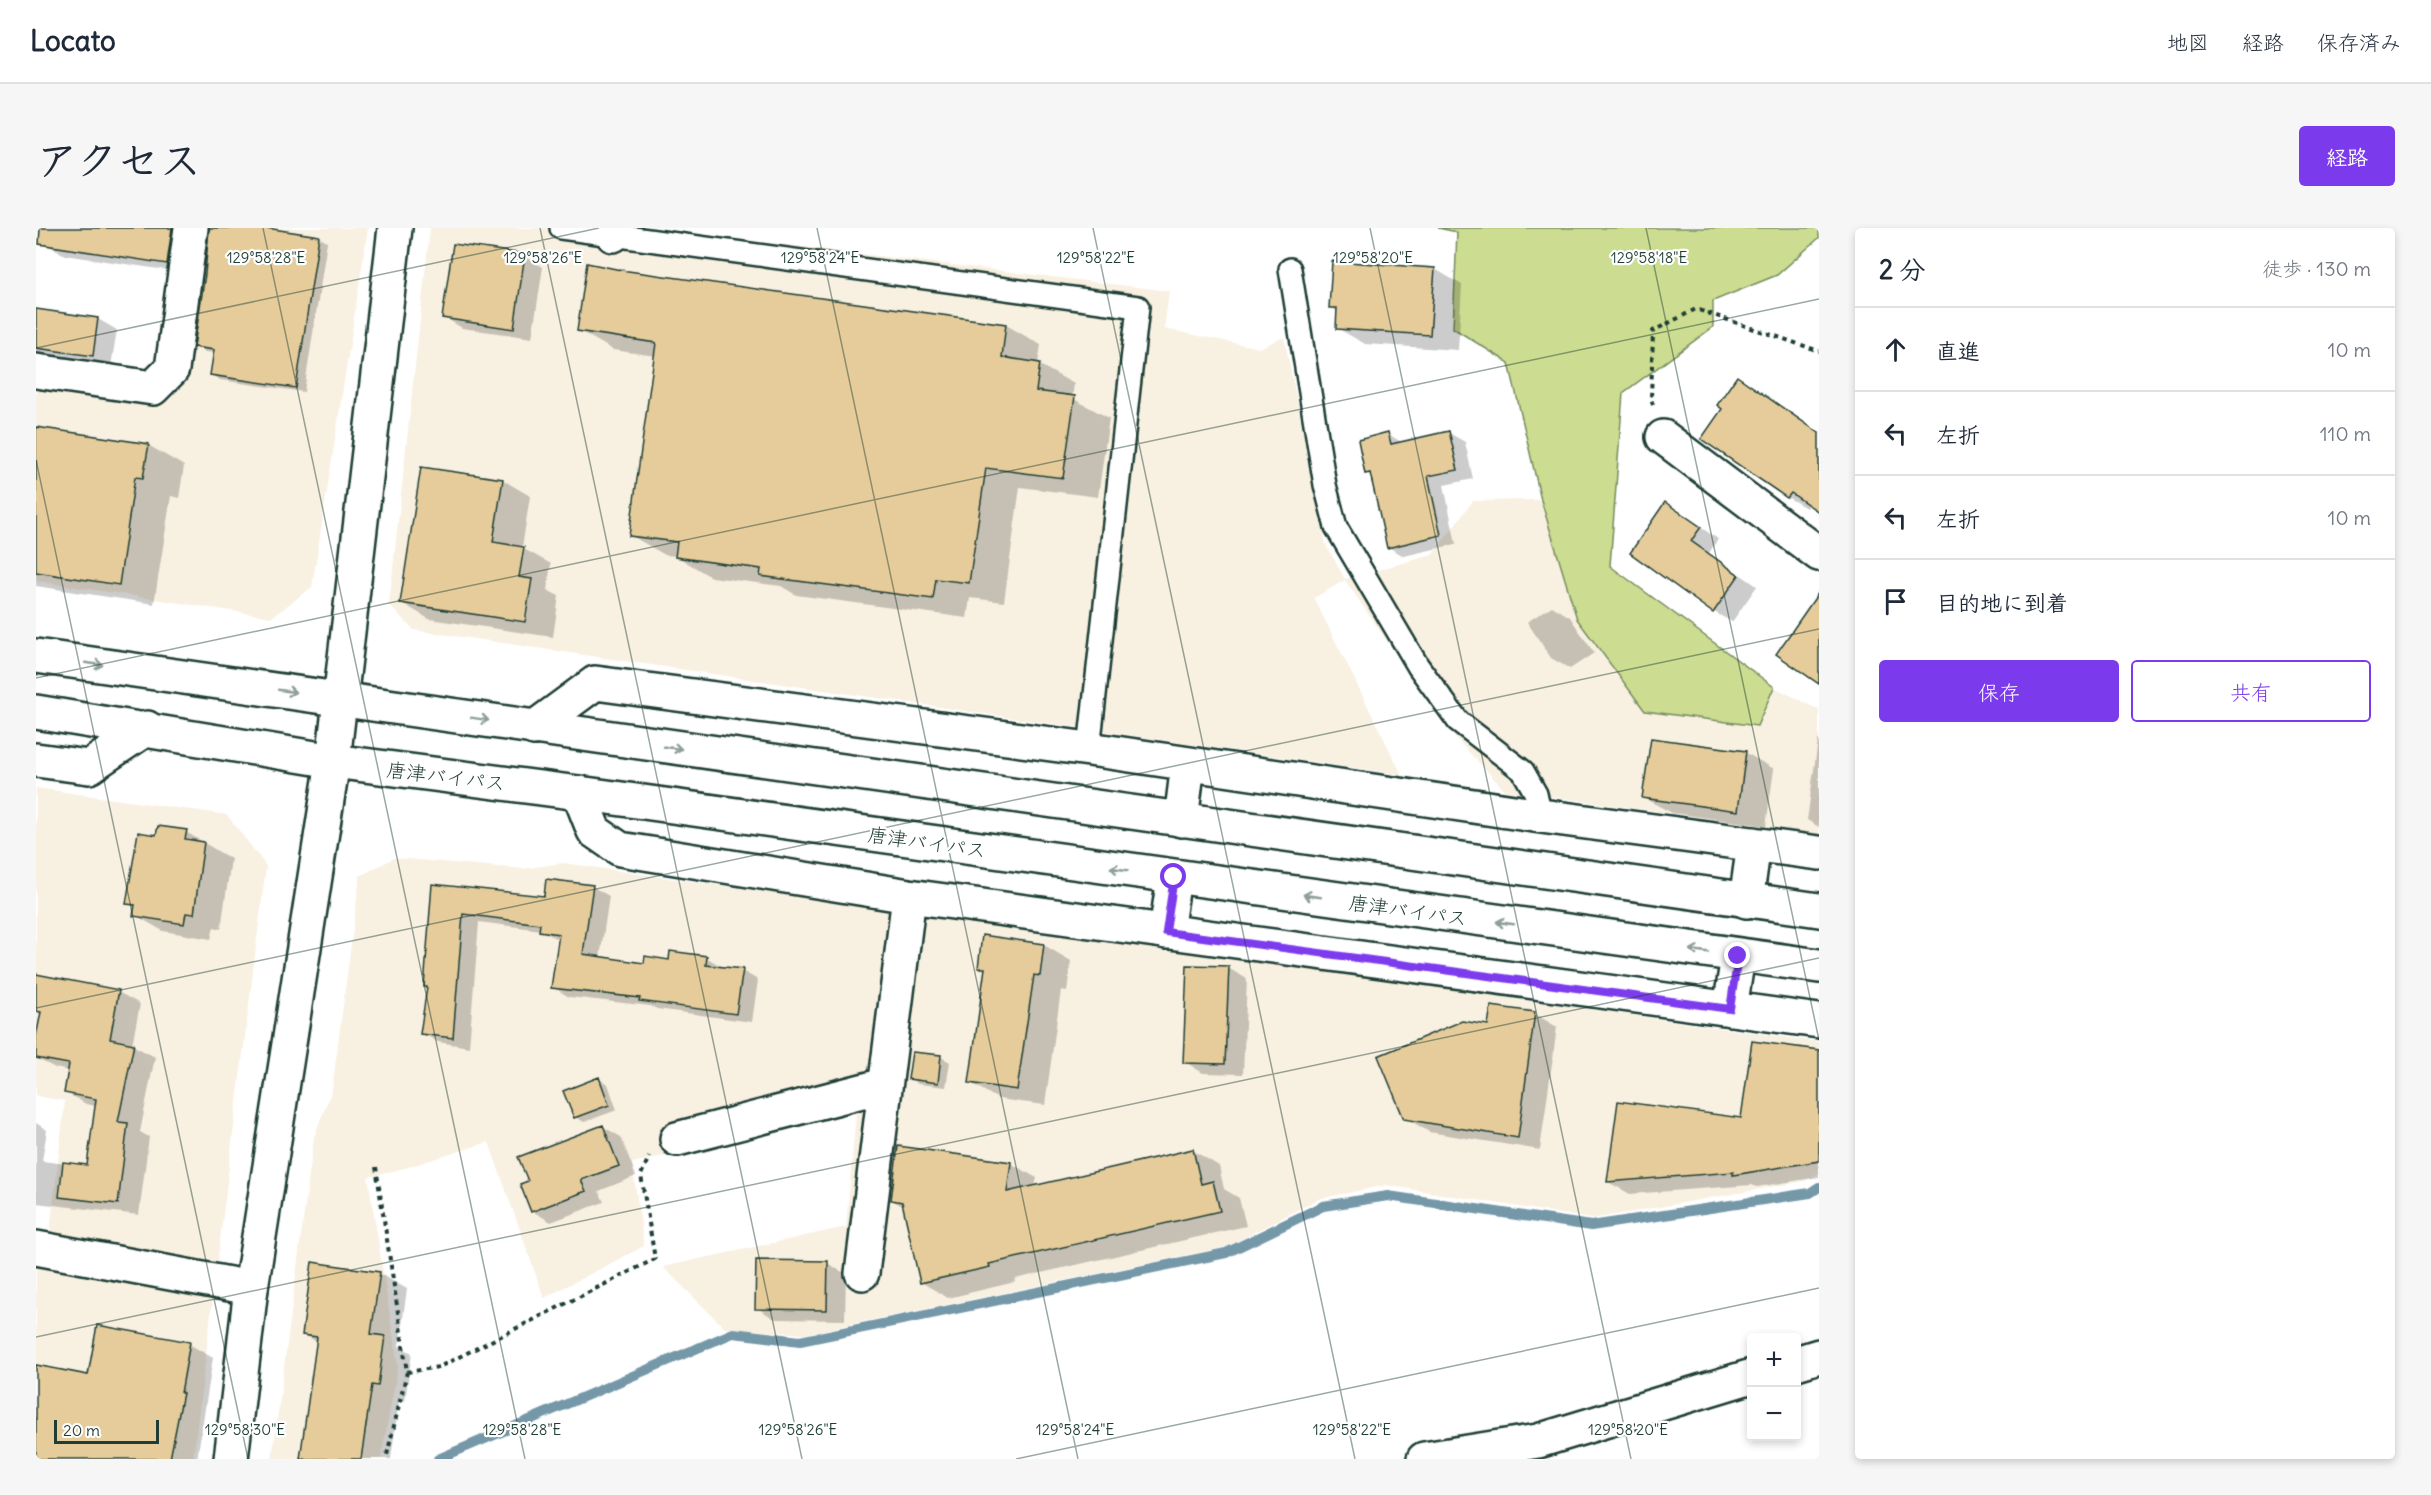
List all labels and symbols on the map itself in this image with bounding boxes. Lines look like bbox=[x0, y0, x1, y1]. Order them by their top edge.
text: 129°58'28"E bbox=[227, 248, 306, 267]
text: 129°58'26"E bbox=[504, 248, 583, 267]
text: 129°58'24"E bbox=[781, 248, 859, 267]
text: 129°58'22"E bbox=[1057, 248, 1135, 267]
text: 129°58'20"E bbox=[1333, 248, 1413, 267]
text: 129°58'18"E bbox=[1611, 248, 1687, 267]
one-way arrow bbox=[84, 658, 103, 669]
one-way arrow bbox=[277, 685, 297, 696]
one-way arrow bbox=[470, 714, 489, 725]
one-way arrow bbox=[663, 742, 682, 753]
street label: 唐津バイパス bbox=[385, 756, 507, 796]
street label: 唐津バイパス bbox=[866, 821, 988, 863]
one-way arrow bbox=[1110, 863, 1130, 874]
route start bbox=[1160, 863, 1186, 889]
street label: 唐津バイパス bbox=[1347, 889, 1469, 931]
one-way arrow bbox=[1303, 891, 1323, 902]
one-way arrow bbox=[1496, 918, 1516, 929]
route end bbox=[1724, 942, 1750, 968]
one-way arrow bbox=[1689, 945, 1709, 956]
scale bar bbox=[54, 1417, 159, 1444]
text: 129°58'30"E bbox=[205, 1420, 285, 1439]
text: 129°58'28"E bbox=[483, 1420, 562, 1439]
text: 129°58'26"E bbox=[759, 1420, 838, 1439]
text: 129°58'24"E bbox=[1036, 1420, 1114, 1439]
text: 129°58'22"E bbox=[1313, 1420, 1391, 1439]
text: 129°58'20"E bbox=[1588, 1420, 1668, 1439]

